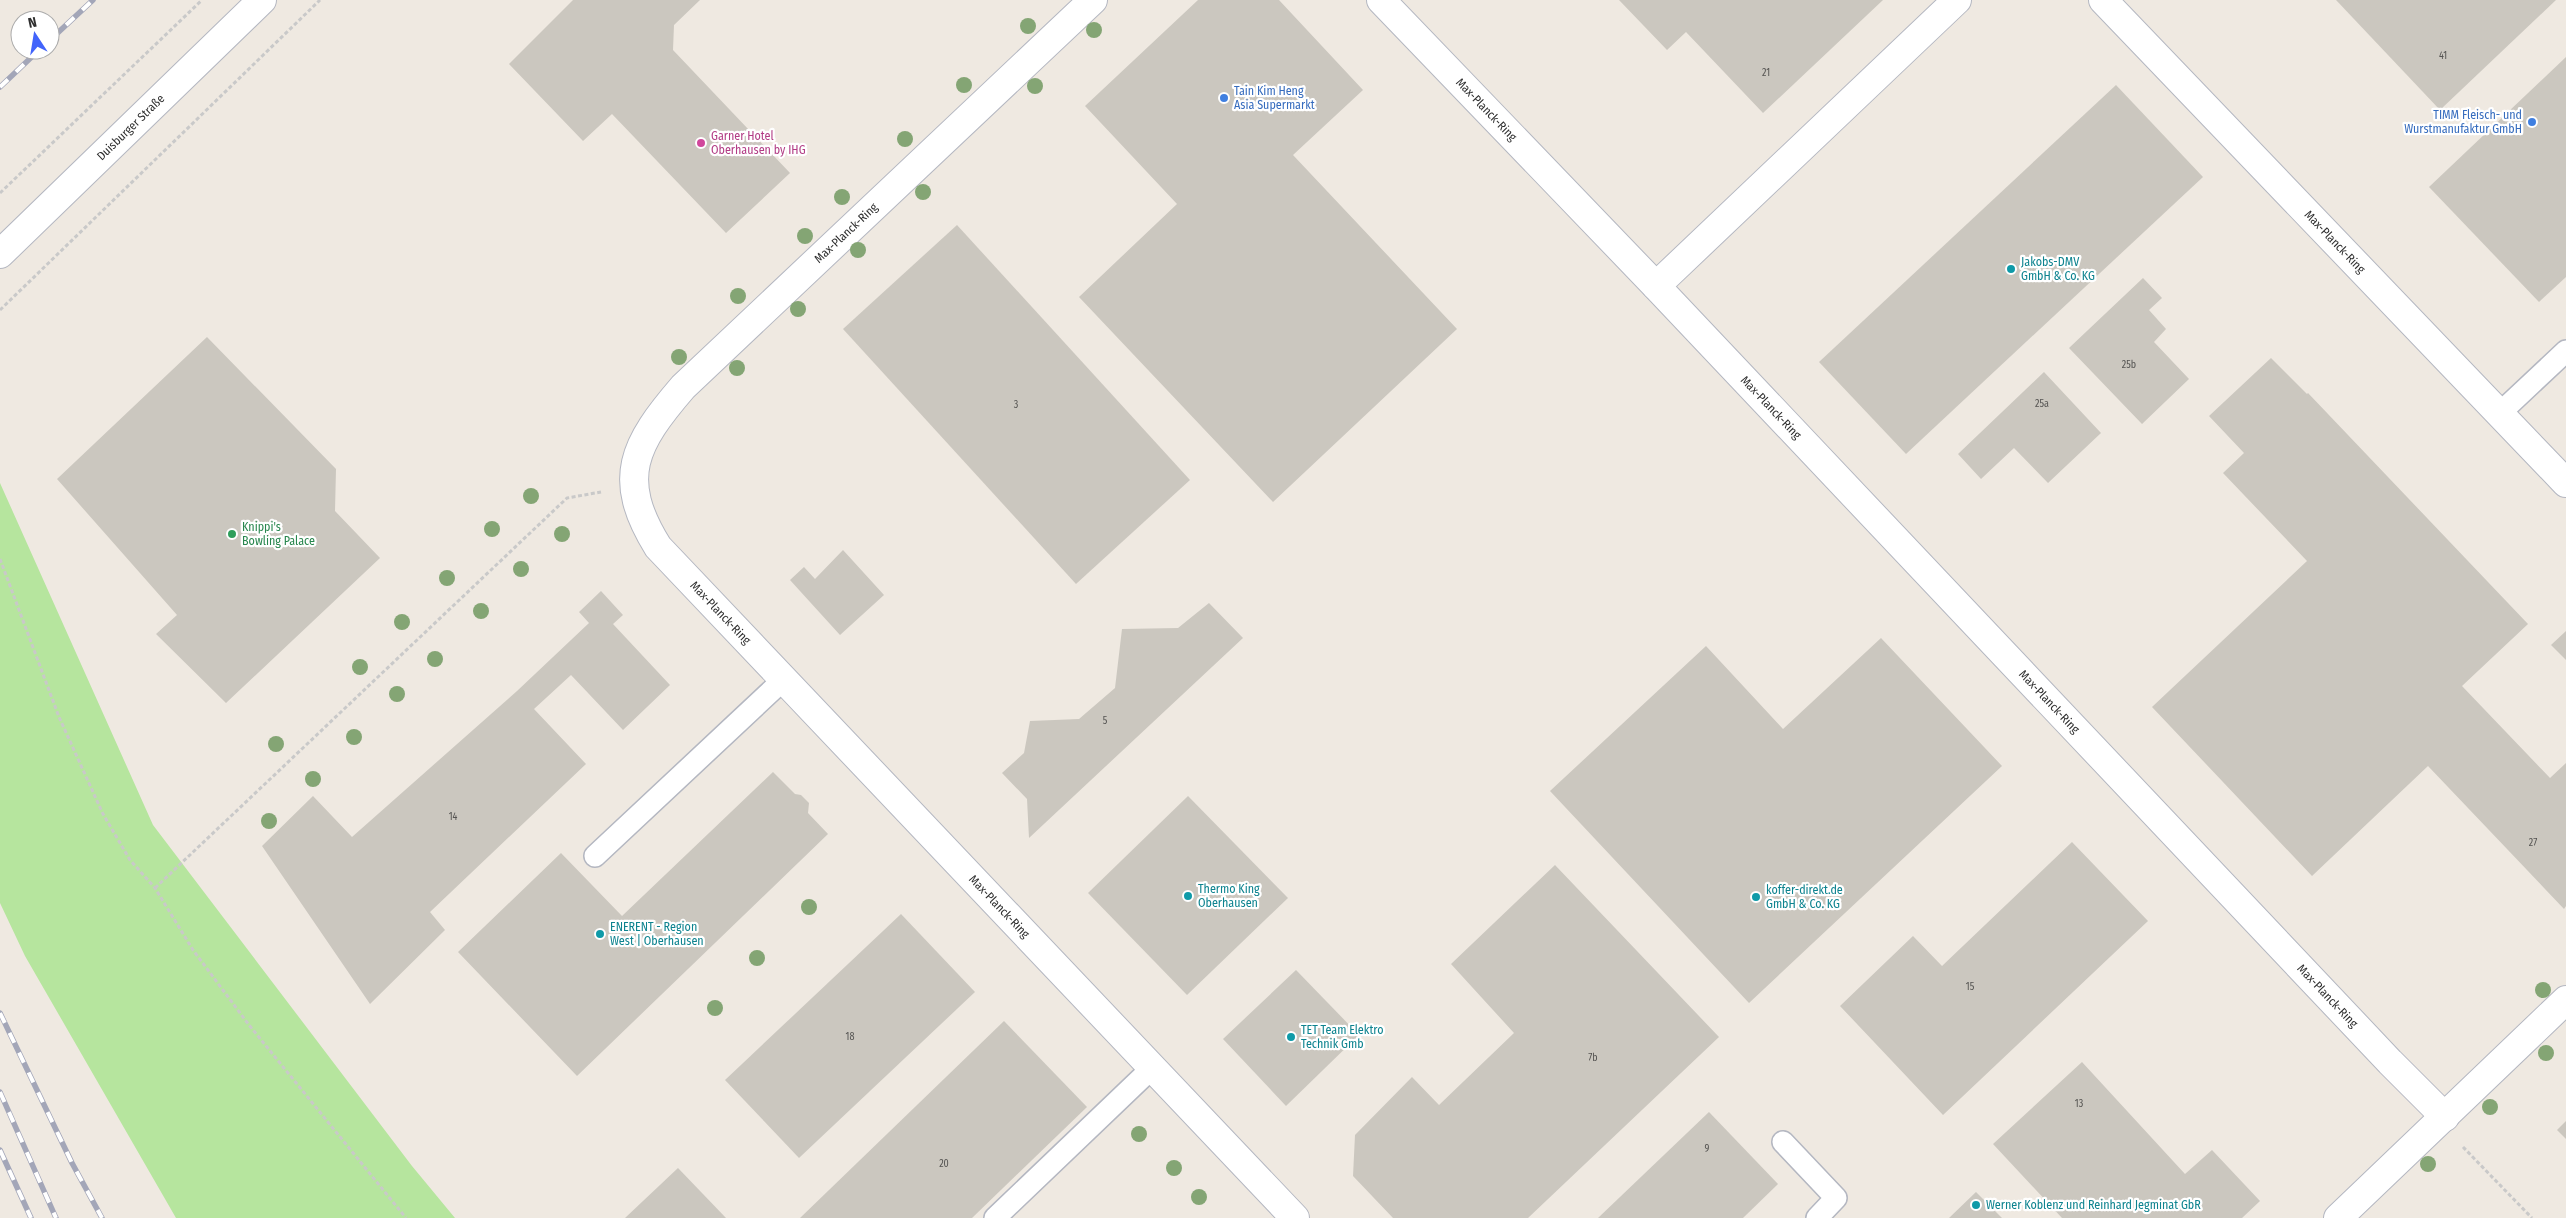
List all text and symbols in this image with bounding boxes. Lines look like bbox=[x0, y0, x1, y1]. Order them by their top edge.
north arrow bbox=[10, 10, 60, 60]
text: N bbox=[27, 14, 38, 32]
house number: 41 bbox=[2439, 50, 2447, 62]
house number: 21 bbox=[1762, 67, 1770, 79]
street label: Max-Planck-Ring bbox=[1453, 75, 1520, 144]
place label: Tain Kim Heng Asia Supermarkt bbox=[1234, 84, 1315, 112]
street label: Duisburger Straße bbox=[94, 91, 167, 163]
marker: Tain Kim Heng Asia Supermarkt bbox=[1218, 92, 1230, 104]
place label: TIMM Fleisch- und Wurstmanufaktur GmbH bbox=[2404, 108, 2522, 136]
marker: TIMM Fleisch- und Wurstmanufaktur GmbH bbox=[2526, 116, 2538, 128]
place label: Garner Hotel Oberhausen by IHG bbox=[711, 129, 806, 157]
marker: Garner Hotel Oberhausen by IHG bbox=[695, 137, 707, 149]
street label: Max-Planck-Ring bbox=[811, 200, 881, 266]
street label: Max-Planck-Ring bbox=[2302, 208, 2368, 276]
place label: Jakobs-DMV GmbH & Co. KG bbox=[2021, 255, 2095, 283]
marker: Jakobs-DMV GmbH & Co. KG bbox=[2005, 263, 2017, 275]
house number: 25b bbox=[2122, 359, 2136, 371]
street label: Max-Planck-Ring bbox=[1738, 373, 1804, 442]
house number: 25a bbox=[2035, 398, 2049, 410]
house number: 3 bbox=[1014, 399, 1019, 411]
place label: Knippi's Bowling Palace bbox=[242, 520, 315, 548]
marker: Knippi's Bowling Palace bbox=[226, 528, 238, 540]
street label: Max-Planck-Ring bbox=[687, 578, 754, 647]
street label: Max-Planck-Ring bbox=[2016, 667, 2083, 736]
house number: 5 bbox=[1103, 715, 1108, 727]
house number: 14 bbox=[449, 811, 458, 823]
house number: 27 bbox=[2529, 837, 2537, 849]
street label: Max-Planck-Ring bbox=[966, 872, 1033, 941]
place label: Thermo King Oberhausen bbox=[1198, 882, 1260, 910]
place label: koffer-direkt.de GmbH & Co. KG bbox=[1766, 883, 1843, 911]
marker: Thermo King Oberhausen bbox=[1182, 890, 1194, 902]
marker: koffer-direkt.de GmbH & Co. KG bbox=[1750, 891, 1762, 903]
place label: ENERENT - Region West | Oberhausen bbox=[610, 920, 704, 948]
marker: ENERENT - Region West | Oberhausen bbox=[594, 928, 606, 940]
street label: Max-Planck-Ring bbox=[2294, 962, 2361, 1031]
house number: 15 bbox=[1966, 981, 1975, 993]
place label: TET Team Elektro Technik Gmb bbox=[1301, 1023, 1383, 1051]
house number: 18 bbox=[846, 1031, 854, 1043]
marker: TET Team Elektro Technik Gmb bbox=[1285, 1031, 1297, 1043]
house number: 7b bbox=[1588, 1052, 1598, 1064]
house number: 13 bbox=[2075, 1098, 2084, 1110]
house number: 9 bbox=[1705, 1143, 1710, 1155]
house number: 20 bbox=[939, 1158, 949, 1170]
place label: Werner Koblenz und Reinhard Jegminat GbR bbox=[1986, 1198, 2201, 1212]
marker: Werner Koblenz und Reinhard Jegminat GbR bbox=[1970, 1199, 1982, 1211]

